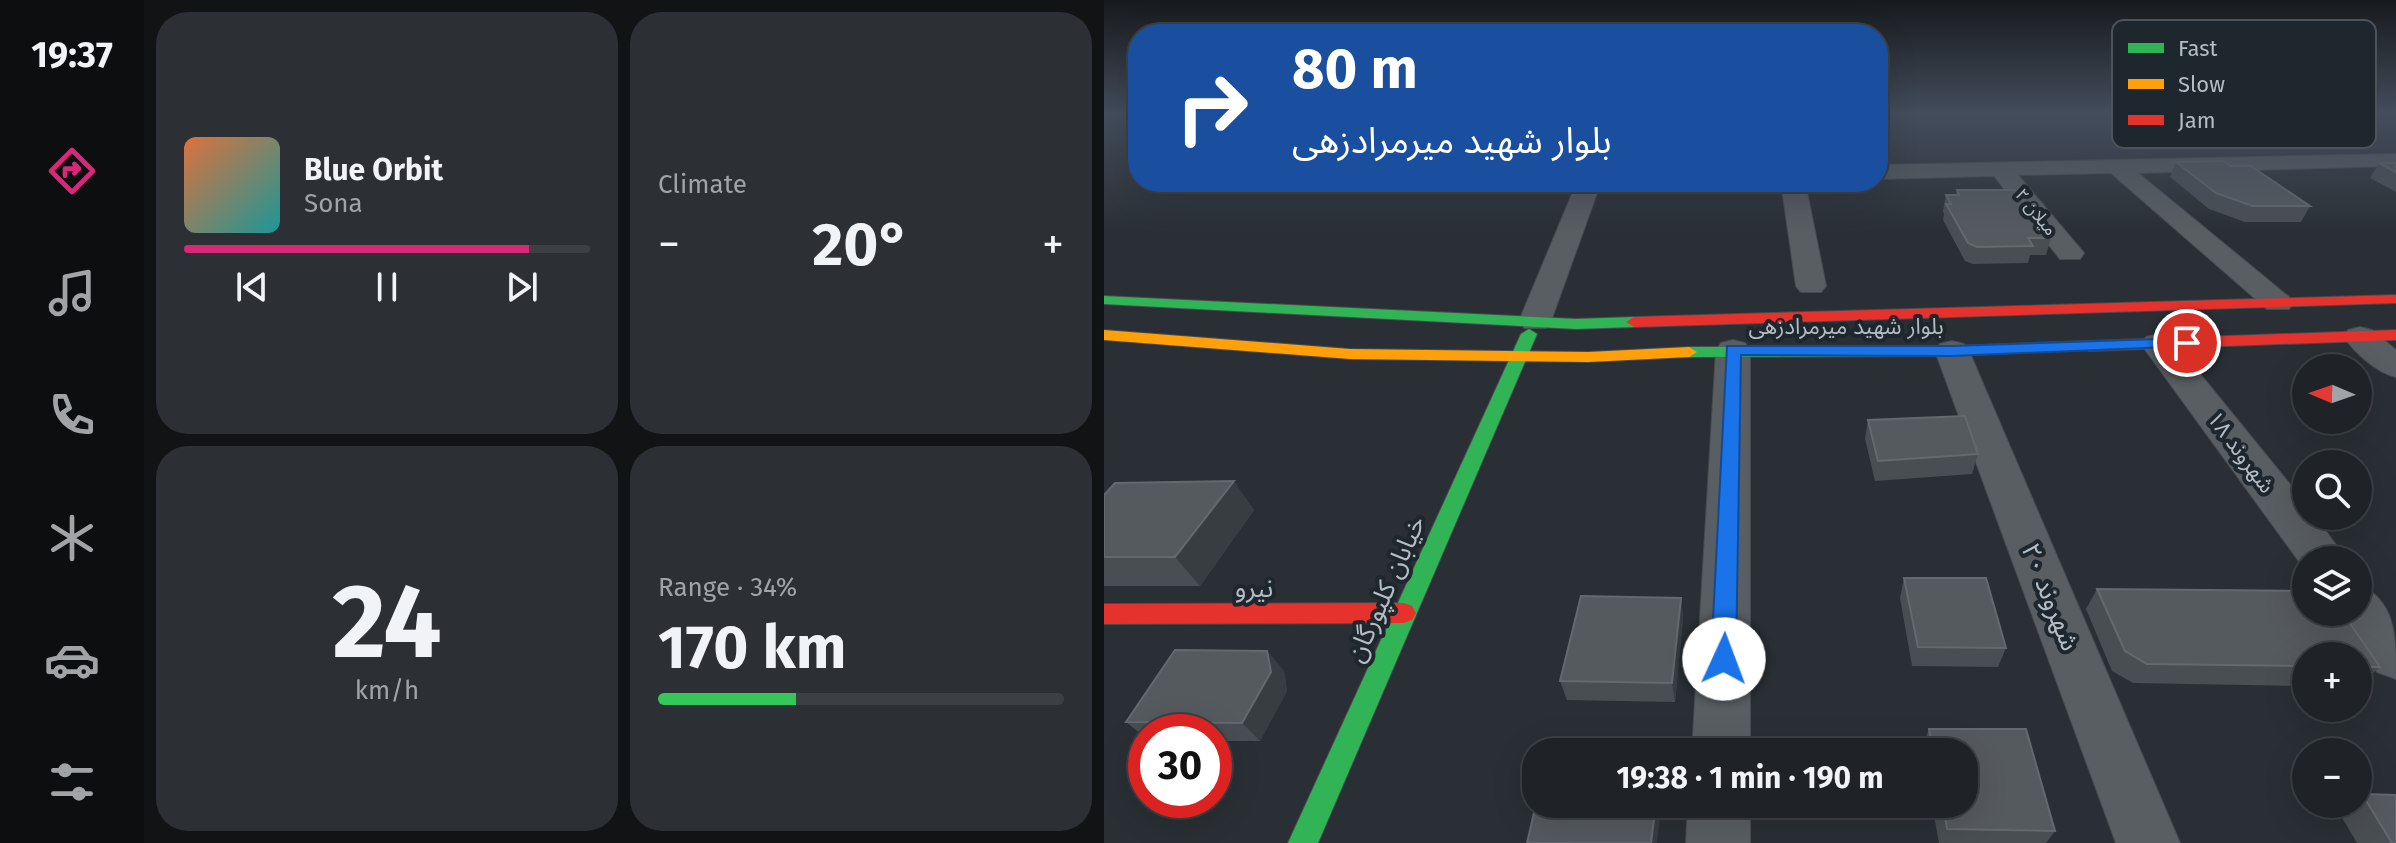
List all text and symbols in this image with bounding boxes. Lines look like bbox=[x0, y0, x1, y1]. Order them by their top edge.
legend bbox=[2112, 20, 2376, 148]
text: 19:37 bbox=[31, 33, 113, 77]
text: Fast bbox=[2178, 35, 2218, 62]
text: 80 m bbox=[1292, 36, 1418, 103]
icon: right bbox=[1160, 56, 1264, 160]
text: Slow bbox=[2178, 71, 2225, 98]
text: Jam bbox=[2178, 107, 2216, 134]
text: بلوار شهید میرمرادزهی bbox=[1292, 119, 1611, 163]
icon: directions bbox=[44, 143, 100, 199]
text: Blue Orbit bbox=[304, 152, 443, 188]
text: Climate bbox=[658, 169, 747, 200]
street label: میلان ۲ bbox=[2010, 184, 2062, 240]
text: Sona bbox=[304, 188, 363, 219]
text: 20° bbox=[812, 209, 910, 281]
text: − bbox=[658, 218, 680, 271]
text: + bbox=[1042, 218, 1064, 271]
icon: music bbox=[44, 265, 100, 321]
icon: previous bbox=[230, 265, 274, 309]
icon: pause bbox=[365, 265, 409, 309]
icon: next bbox=[500, 265, 544, 309]
pin bbox=[2153, 309, 2221, 377]
street label: بلوار شهید میرمرادزهی bbox=[1748, 313, 1944, 340]
icon: arrive bbox=[2165, 321, 2209, 365]
north arrow bbox=[2292, 354, 2372, 434]
map controls bbox=[2292, 354, 2372, 818]
icon: phone bbox=[44, 387, 100, 443]
street label: شهروند ۱۸ bbox=[2201, 406, 2281, 498]
button: search bbox=[2292, 450, 2372, 530]
icon: climate bbox=[44, 510, 100, 566]
street label: خیابان کلپورگان bbox=[1340, 511, 1433, 667]
street label: شهروند ۲۰ bbox=[2014, 539, 2086, 655]
button: layers bbox=[2292, 546, 2372, 626]
text: 24 bbox=[332, 560, 442, 685]
text: Range · 34% bbox=[658, 572, 797, 603]
street label: نیرو bbox=[1235, 573, 1273, 604]
text: 170 km bbox=[658, 612, 846, 684]
position arrow bbox=[1682, 617, 1766, 701]
icon: car bbox=[44, 632, 100, 688]
button: + bbox=[2292, 642, 2372, 722]
text: km/h bbox=[355, 675, 419, 706]
speed limit sign: 30 bbox=[1128, 714, 1232, 818]
button: − bbox=[2292, 738, 2372, 818]
icon: filters bbox=[44, 754, 100, 810]
text: 19:38 · 1 min · 190 m bbox=[1616, 760, 1884, 796]

